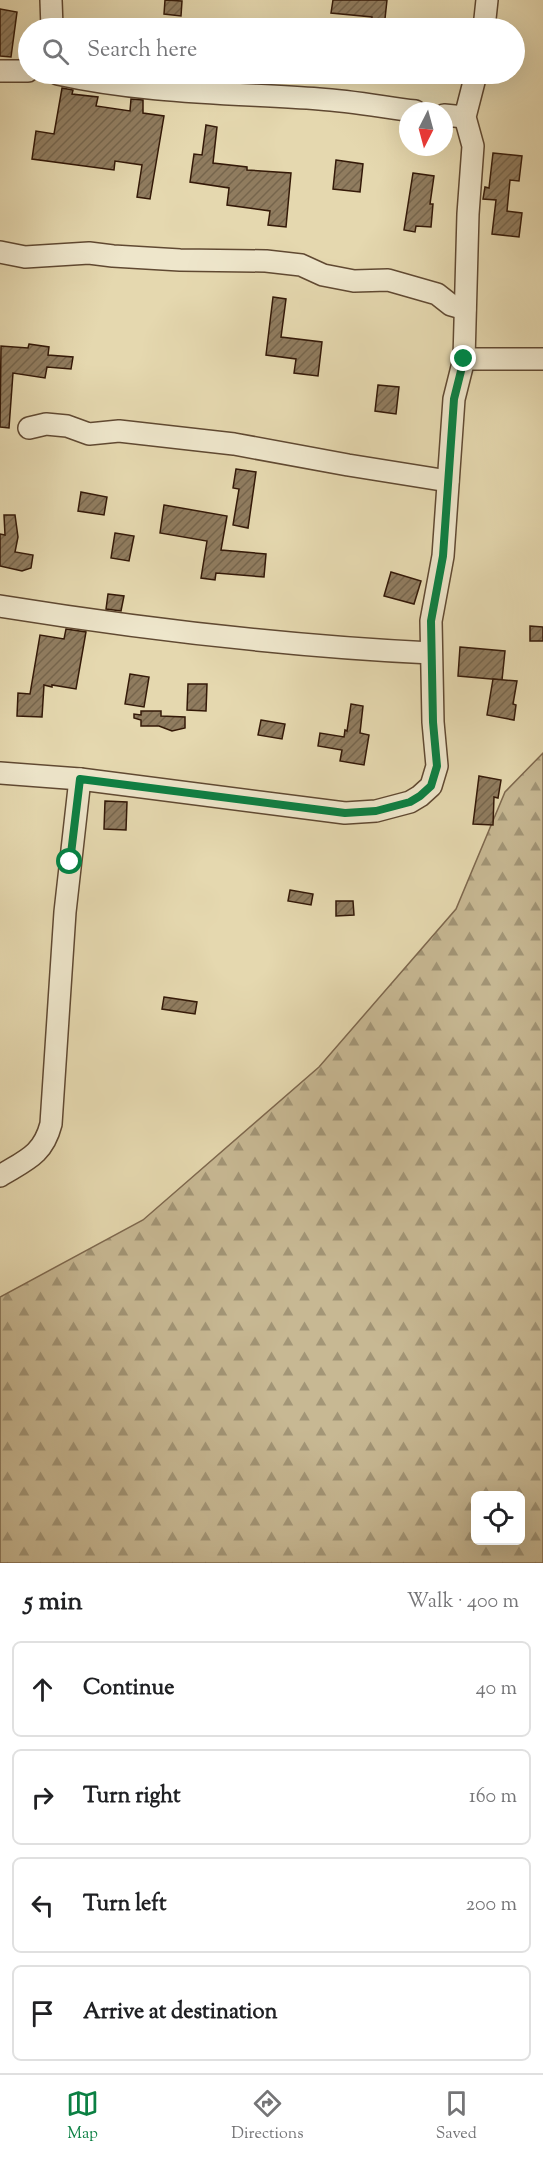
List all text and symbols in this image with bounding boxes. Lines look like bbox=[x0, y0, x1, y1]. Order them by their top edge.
search box bbox=[18, 18, 525, 84]
icon: search bbox=[39, 35, 72, 68]
text: Search here bbox=[87, 35, 197, 67]
north arrow bbox=[399, 102, 453, 156]
route end bbox=[450, 345, 476, 371]
route start bbox=[56, 848, 82, 874]
map controls bbox=[471, 1491, 525, 1545]
button: locate bbox=[471, 1491, 525, 1545]
text: 5 min bbox=[24, 1584, 83, 1621]
text: Walk · 400 m bbox=[407, 1588, 519, 1617]
icon: ahead bbox=[26, 1673, 59, 1706]
text: Continue bbox=[83, 1673, 174, 1705]
text: 40 m bbox=[476, 1675, 517, 1704]
icon: right bbox=[26, 1781, 59, 1814]
text: Turn right bbox=[83, 1781, 180, 1813]
text: 160 m bbox=[469, 1783, 517, 1812]
icon: left bbox=[26, 1889, 59, 1922]
text: Turn left bbox=[83, 1889, 166, 1921]
text: 200 m bbox=[466, 1891, 517, 1920]
icon: arrive bbox=[26, 1997, 59, 2030]
text: Arrive at destination bbox=[83, 1997, 278, 2029]
tab: Map bbox=[66, 2087, 99, 2146]
tab: Directions bbox=[231, 2087, 304, 2146]
tab: Saved bbox=[436, 2087, 477, 2146]

